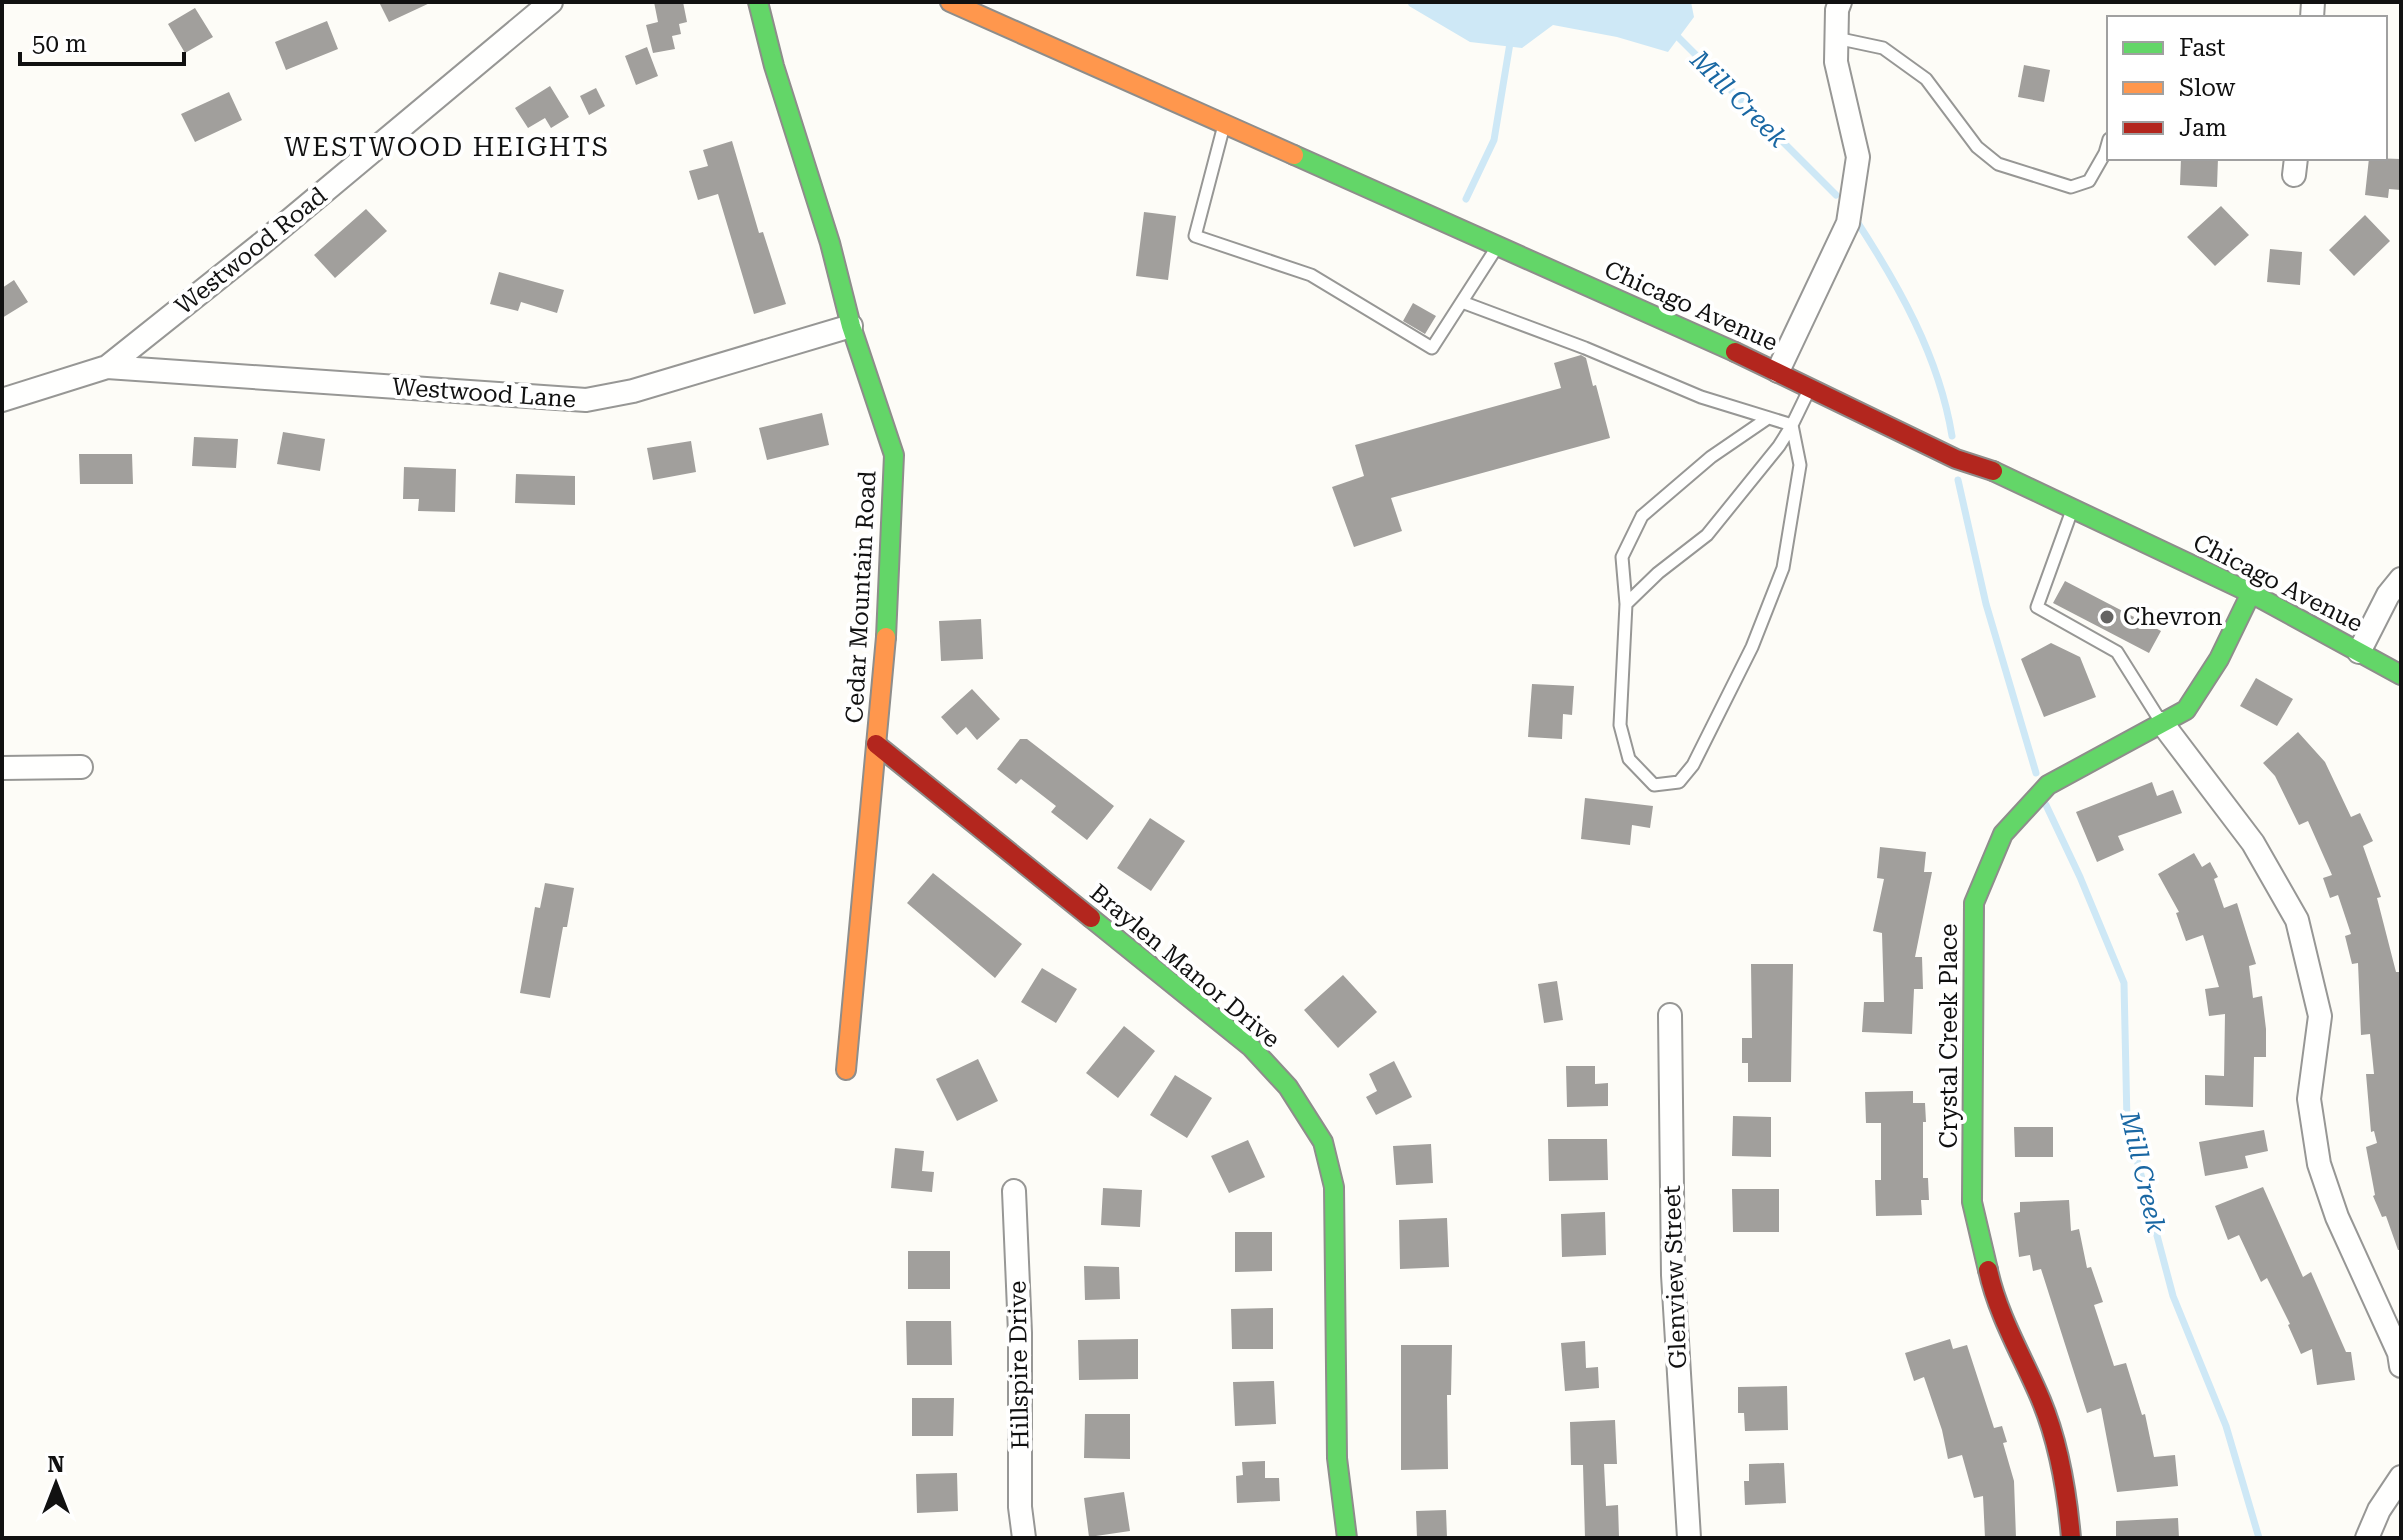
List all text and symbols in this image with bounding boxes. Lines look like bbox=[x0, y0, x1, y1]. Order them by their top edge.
scale bar bbox=[20, 16, 184, 66]
legend bbox=[2107, 16, 2387, 160]
text: 50 m bbox=[32, 30, 87, 58]
text: Fast bbox=[2179, 34, 2226, 62]
water label: Mill Creek bbox=[1684, 44, 1794, 154]
text: Slow bbox=[2179, 74, 2236, 102]
text: Jam bbox=[2179, 114, 2227, 142]
district label: WESTWOOD HEIGHTS bbox=[284, 132, 610, 162]
street label: Westwood Road bbox=[170, 181, 332, 321]
street label: Chicago Avenue bbox=[1600, 255, 1782, 357]
street label: Westwood Lane bbox=[391, 373, 577, 413]
street label: Cedar Mountain Road bbox=[840, 470, 882, 724]
street label: Chicago Avenue bbox=[2188, 528, 2368, 638]
place label: Chevron bbox=[2123, 603, 2222, 631]
marker: Chevron bbox=[2098, 608, 2116, 626]
street label: Braylen Manor Drive bbox=[1085, 879, 1285, 1053]
street label: Crystal Creek Place bbox=[1935, 924, 1963, 1148]
water label: Mill Creek bbox=[2114, 1107, 2172, 1237]
street label: Glenview Street bbox=[1658, 1185, 1692, 1369]
street label: Hillspire Drive bbox=[1004, 1280, 1034, 1450]
north arrow bbox=[16, 1444, 96, 1524]
text: N bbox=[48, 1452, 65, 1477]

